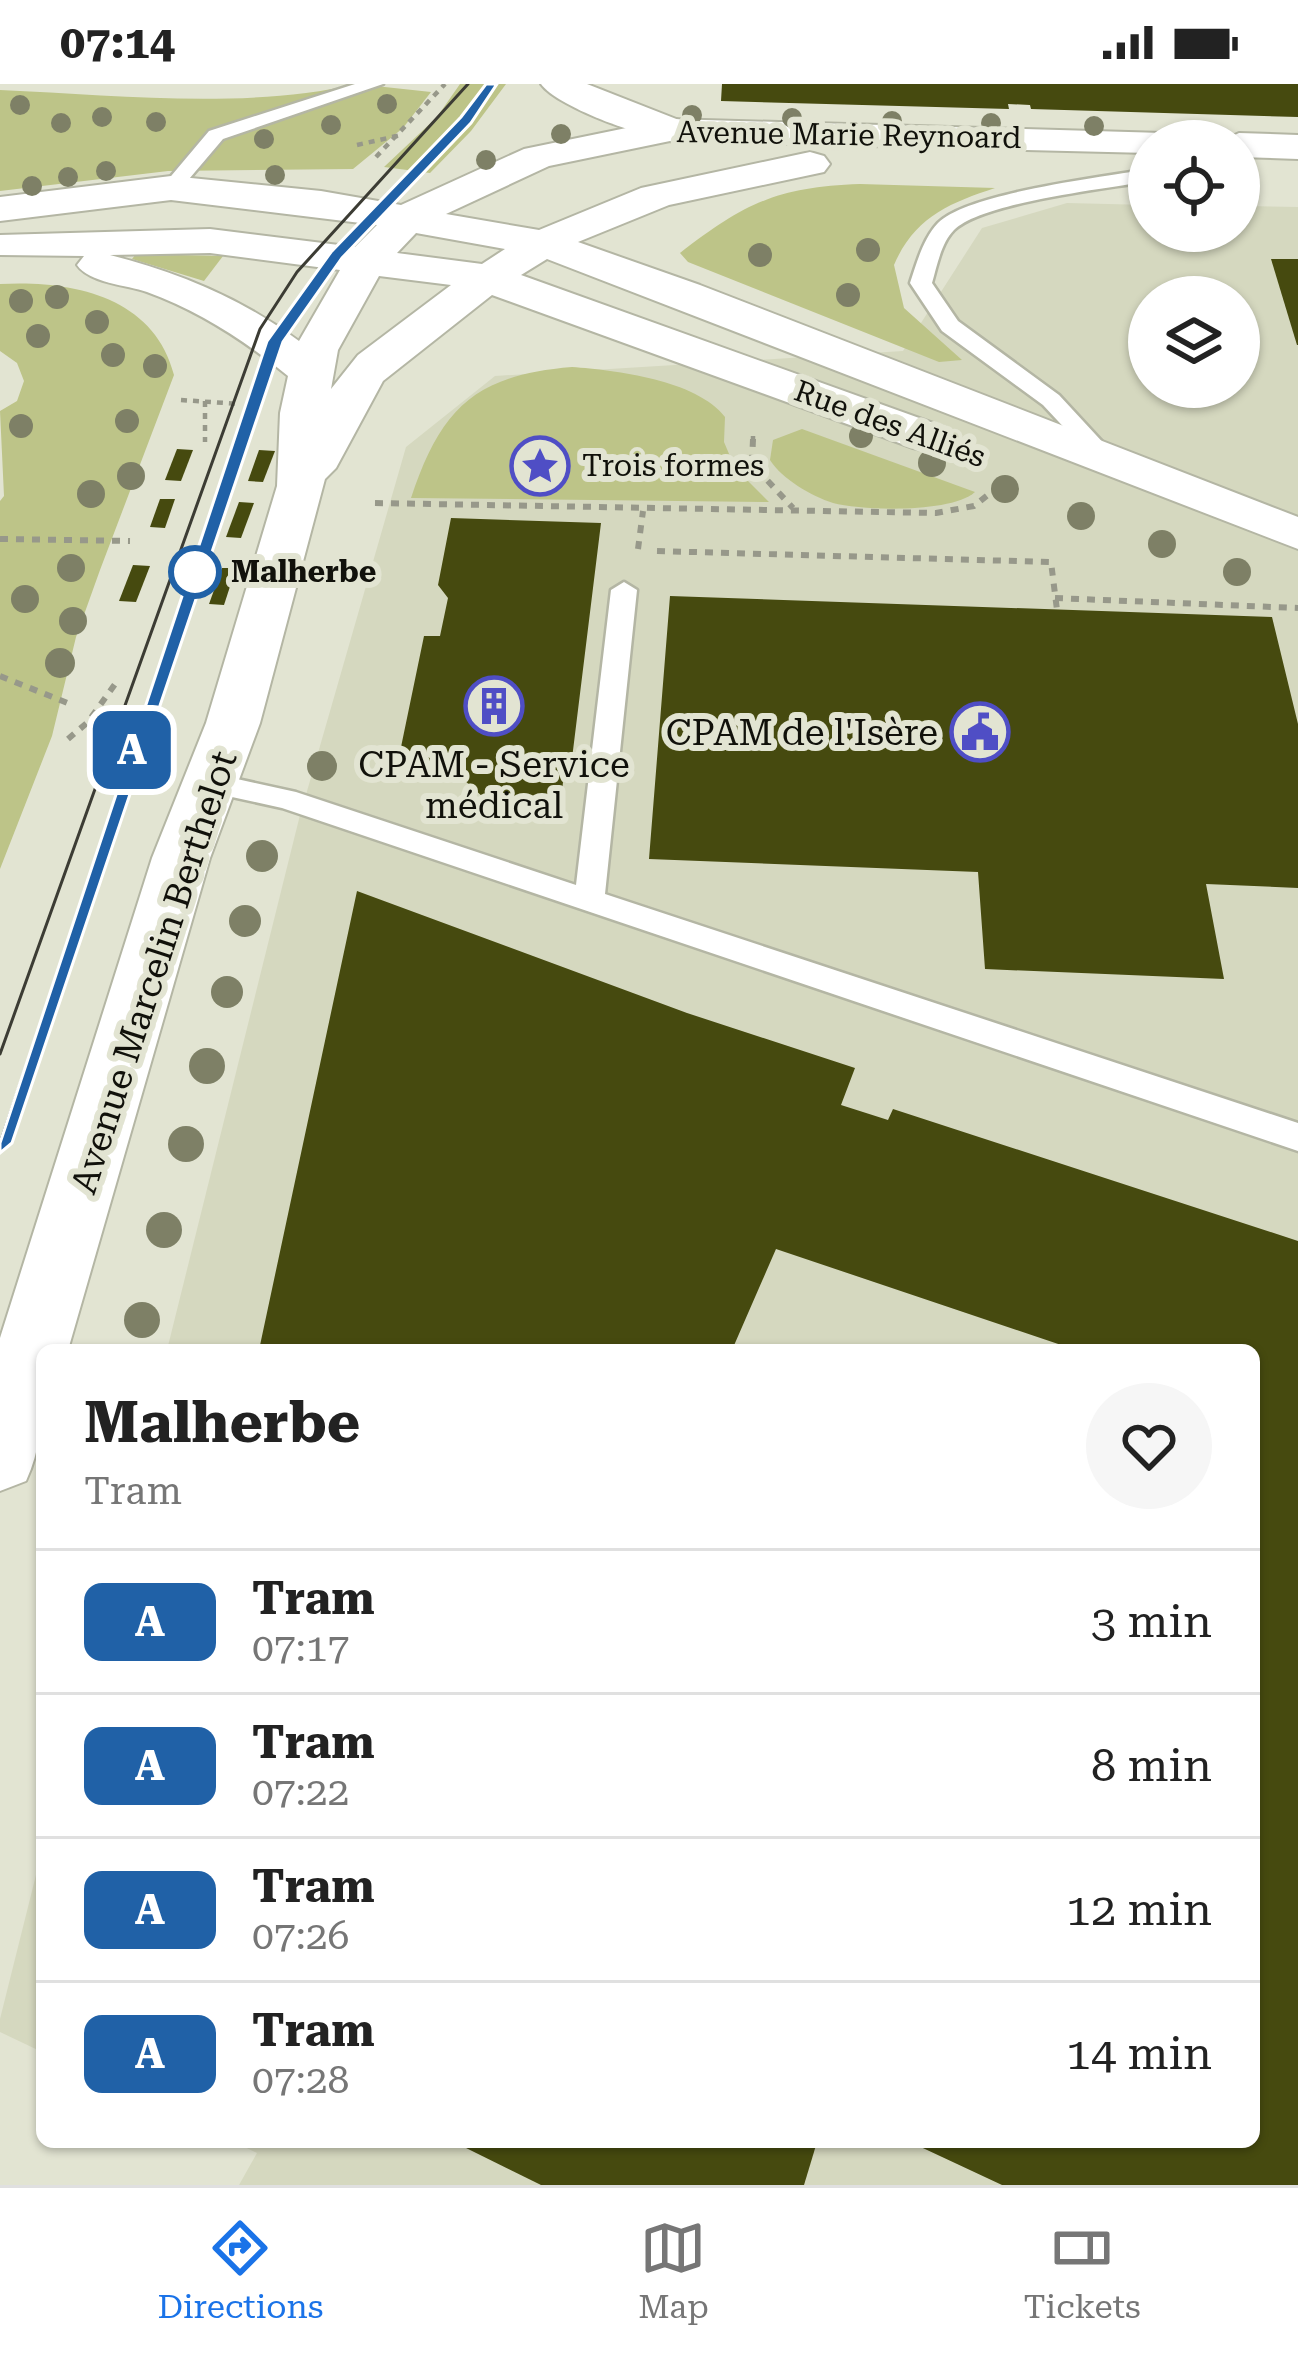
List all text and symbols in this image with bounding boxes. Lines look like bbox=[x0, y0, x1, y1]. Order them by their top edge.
text: 07:14 bbox=[60, 16, 175, 69]
street label: Avenue Marie Reynoard bbox=[676, 114, 1022, 155]
map controls bbox=[1128, 120, 1260, 408]
button: locate bbox=[1128, 120, 1260, 252]
button: layers bbox=[1128, 276, 1260, 408]
street label: Rue des Alliés bbox=[790, 373, 991, 474]
place icon: Trois formes bbox=[509, 435, 571, 497]
place label: Trois formes bbox=[582, 448, 764, 483]
marker: Malherbe bbox=[170, 547, 220, 597]
place label: Malherbe bbox=[231, 554, 376, 589]
building icon: CPAM - Service médical bbox=[463, 675, 525, 737]
public building icon: CPAM de l'Isère bbox=[949, 701, 1011, 763]
line badge: A bbox=[93, 711, 171, 789]
place label: CPAM de l'Isère bbox=[666, 712, 938, 754]
place label: CPAM - Service médical bbox=[358, 744, 630, 827]
street label: Avenue Marcelin Berthelot bbox=[61, 745, 245, 1199]
button: heart bbox=[1086, 1383, 1212, 1509]
text: Malherbe bbox=[84, 1389, 360, 1456]
text: Tram bbox=[84, 1468, 182, 1514]
text: Tram bbox=[252, 1572, 375, 1625]
text: 3 min bbox=[1091, 1595, 1212, 1648]
text: A bbox=[135, 1597, 165, 1646]
text: 07:17 bbox=[252, 1625, 349, 1671]
text: Tram bbox=[252, 1716, 375, 1769]
text: 8 min bbox=[1091, 1739, 1212, 1792]
text: A bbox=[135, 1741, 165, 1790]
text: 07:22 bbox=[252, 1769, 349, 1815]
text: Tram bbox=[252, 1860, 375, 1913]
text: 12 min bbox=[1066, 1883, 1212, 1936]
text: A bbox=[135, 1885, 165, 1934]
text: 07:26 bbox=[252, 1913, 349, 1959]
text: Tram bbox=[252, 2004, 375, 2057]
text: 14 min bbox=[1066, 2027, 1212, 2080]
text: A bbox=[135, 2029, 165, 2078]
text: 07:28 bbox=[252, 2057, 349, 2103]
tab: Directions bbox=[157, 2215, 323, 2326]
tab: Map bbox=[638, 2215, 709, 2326]
tab: Tickets bbox=[1024, 2215, 1141, 2326]

